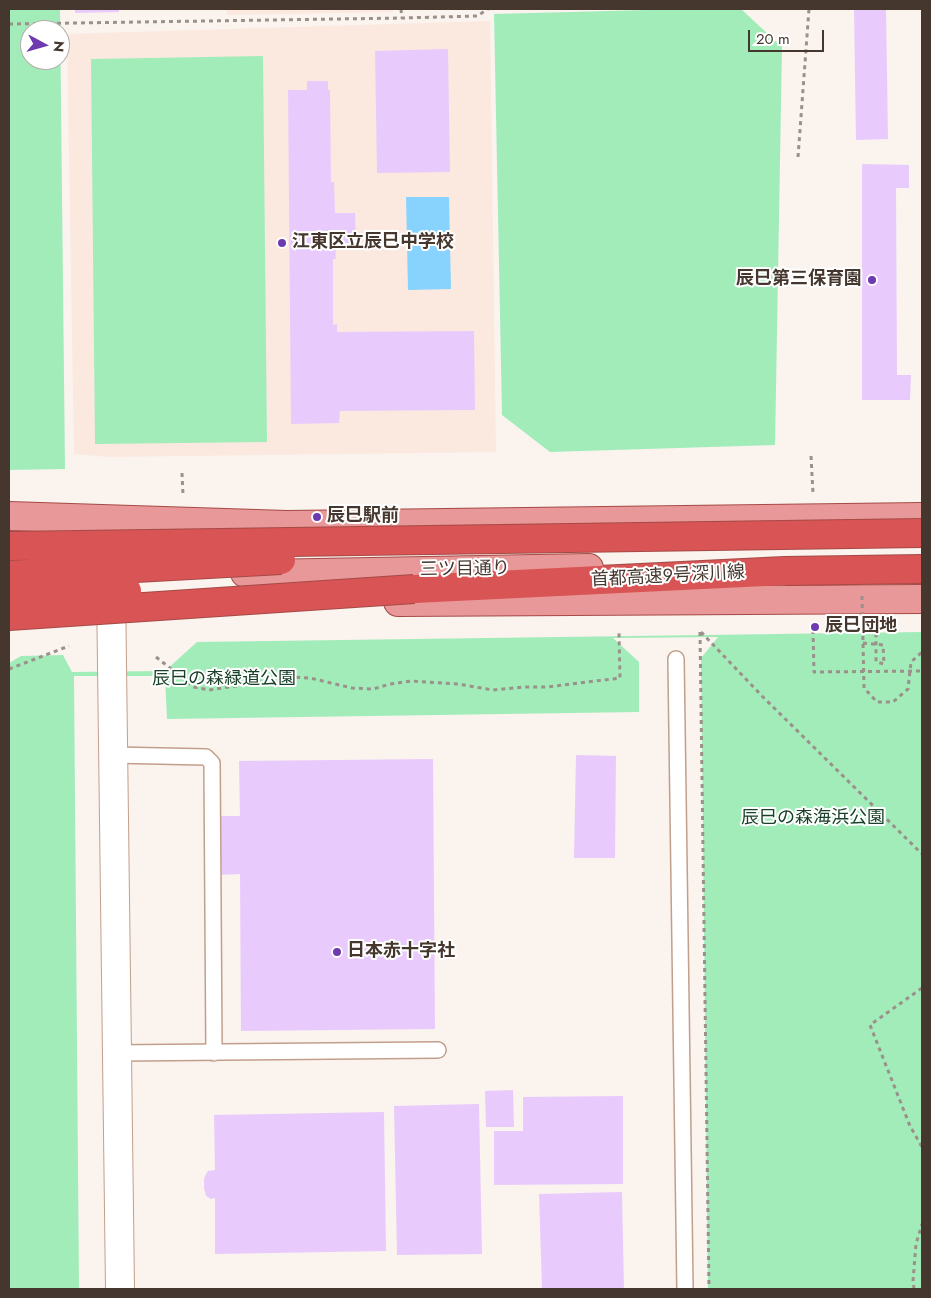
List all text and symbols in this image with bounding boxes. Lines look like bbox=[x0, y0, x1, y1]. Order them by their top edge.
north arrow bbox=[20, 20, 70, 70]
scale bar bbox=[751, 20, 827, 52]
text: 20 m bbox=[756, 28, 790, 50]
text: N bbox=[48, 40, 69, 53]
place label: 江東区立辰巳中学校 bbox=[292, 232, 454, 254]
marker: 江東区立辰巳中学校 bbox=[276, 237, 288, 249]
place label: 辰巳第三保育園 bbox=[736, 269, 862, 291]
marker: 辰巳第三保育園 bbox=[866, 274, 878, 286]
place label: 辰巳駅前 bbox=[327, 506, 399, 528]
marker: 辰巳駅前 bbox=[311, 511, 323, 523]
street label: 三ツ目通り bbox=[420, 558, 510, 582]
street label: 首都高速9号深川線 bbox=[590, 562, 746, 592]
place label: 辰巳団地 bbox=[825, 616, 897, 638]
marker: 辰巳団地 bbox=[809, 621, 821, 633]
park label: 辰巳の森緑道公園 bbox=[152, 669, 296, 691]
park label: 辰巳の森海浜公園 bbox=[741, 808, 885, 830]
place label: 日本赤十字社 bbox=[347, 941, 455, 963]
marker: 日本赤十字社 bbox=[331, 946, 343, 958]

